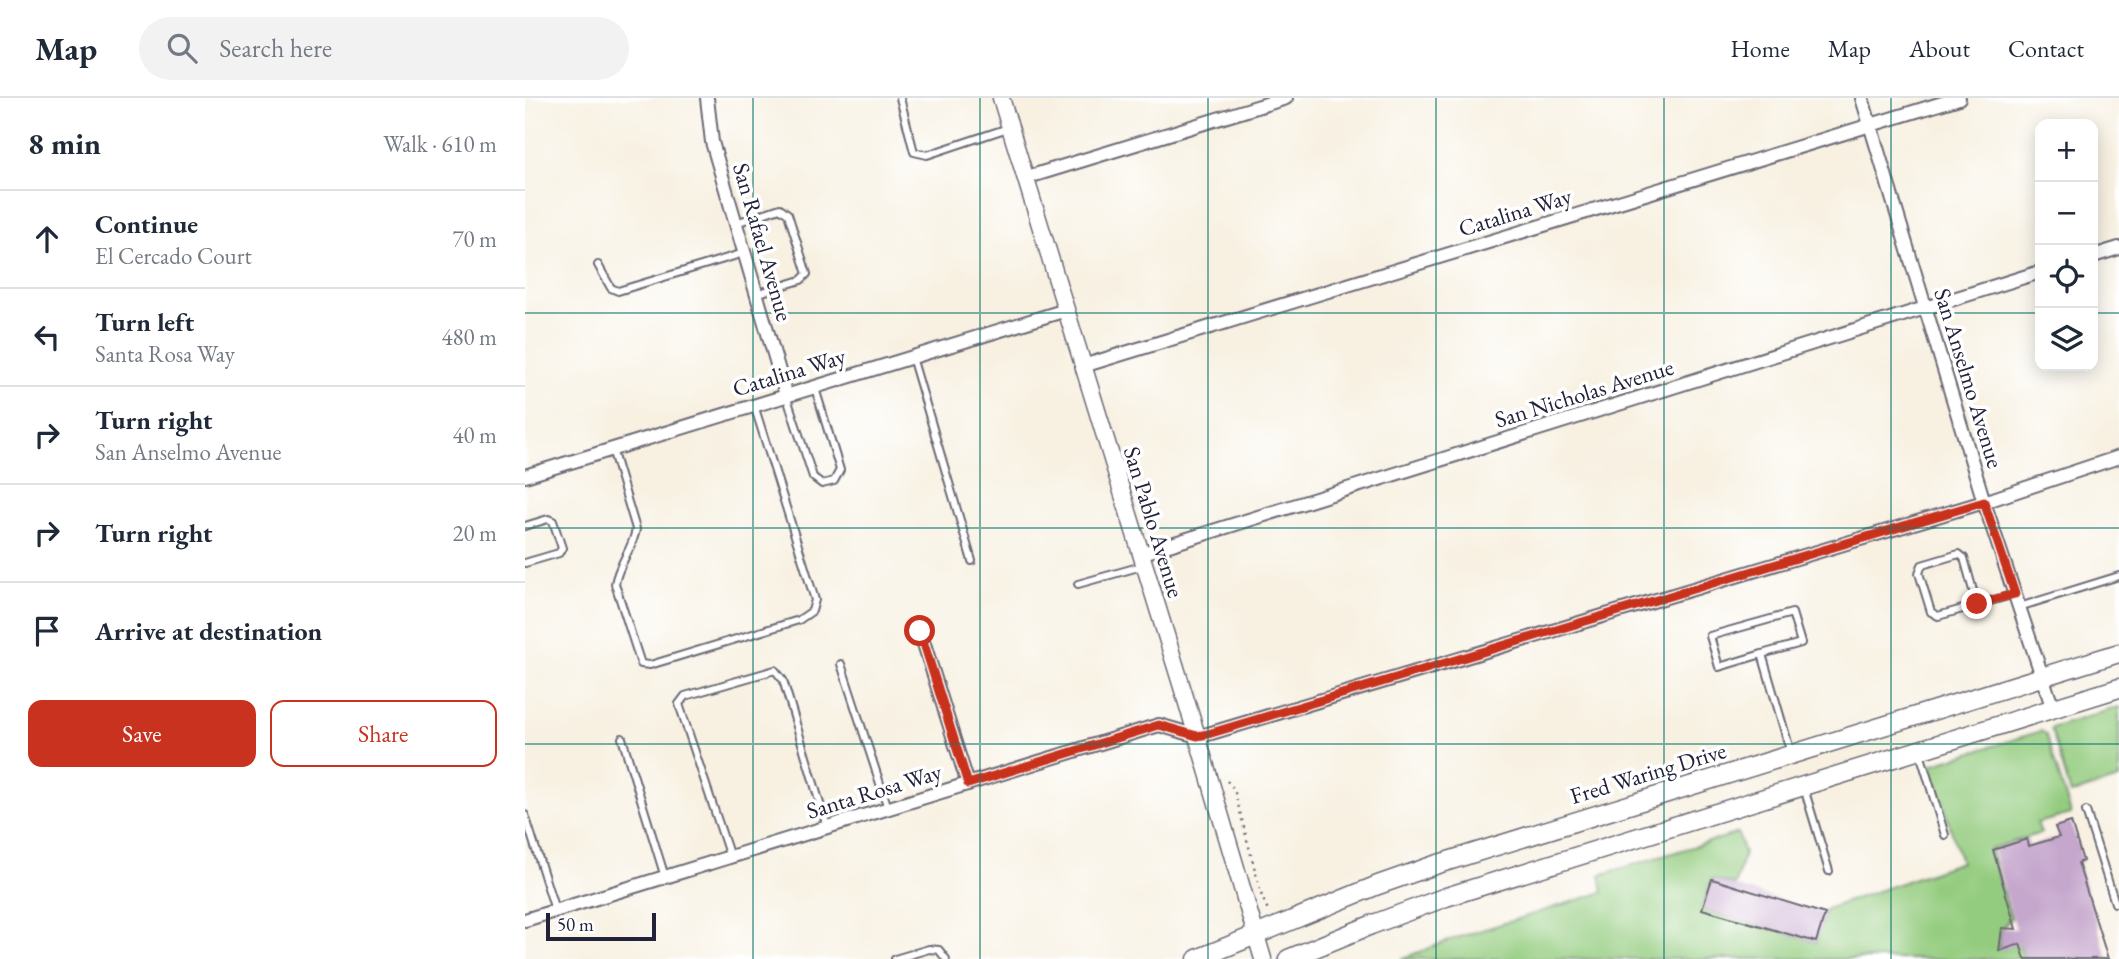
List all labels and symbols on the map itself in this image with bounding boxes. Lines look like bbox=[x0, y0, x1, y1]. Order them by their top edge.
street label: San Rafael Avenue bbox=[726, 159, 800, 325]
street label: Catalina Way bbox=[1455, 180, 1576, 243]
street label: San Anselmo Avenue bbox=[1927, 284, 2011, 472]
street label: Catalina Way bbox=[729, 340, 850, 403]
street label: San Nicholas Avenue bbox=[1491, 352, 1677, 434]
street label: San Pablo Avenue bbox=[1117, 443, 1191, 601]
route end bbox=[1961, 588, 1992, 619]
route start bbox=[904, 615, 935, 646]
street label: Fred Waring Drive bbox=[1566, 735, 1730, 811]
street label: Santa Rosa Way bbox=[803, 756, 946, 826]
scale bar bbox=[546, 910, 656, 942]

